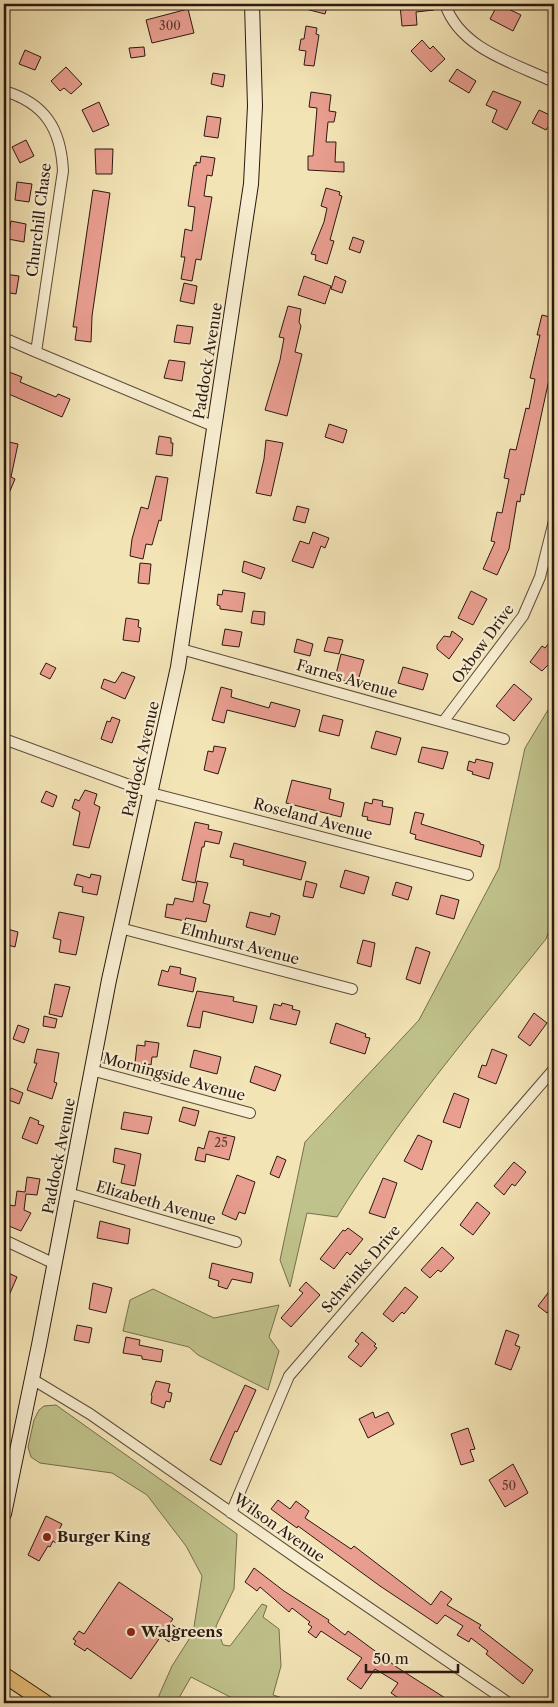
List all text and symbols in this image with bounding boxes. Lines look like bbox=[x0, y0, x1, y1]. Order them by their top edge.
house number: 300 bbox=[159, 18, 181, 33]
street label: Churchill Chase bbox=[22, 162, 55, 278]
street label: Paddock Avenue bbox=[189, 301, 226, 421]
street label: Oxbow Drive bbox=[447, 600, 518, 687]
street label: Farnes Avenue bbox=[294, 655, 400, 702]
street label: Paddock Avenue bbox=[118, 699, 163, 819]
street label: Roseland Avenue bbox=[251, 793, 375, 844]
street label: Elmhurst Avenue bbox=[179, 919, 302, 969]
street label: Morningside Avenue bbox=[101, 1048, 248, 1105]
street label: Paddock Avenue bbox=[38, 1096, 79, 1216]
house number: 25 bbox=[214, 1135, 228, 1150]
street label: Elizabeth Avenue bbox=[94, 1176, 218, 1229]
street label: Schwinks Drive bbox=[317, 1221, 404, 1317]
house number: 50 bbox=[502, 1478, 516, 1493]
street label: Wilson Avenue bbox=[229, 1488, 329, 1566]
place label: Burger King bbox=[57, 1527, 150, 1546]
marker: Burger King bbox=[41, 1531, 53, 1543]
place label: Walgreens bbox=[140, 1622, 223, 1641]
marker: Walgreens bbox=[125, 1626, 137, 1638]
scale bar bbox=[366, 1642, 458, 1674]
text: 50 m bbox=[373, 1649, 409, 1668]

